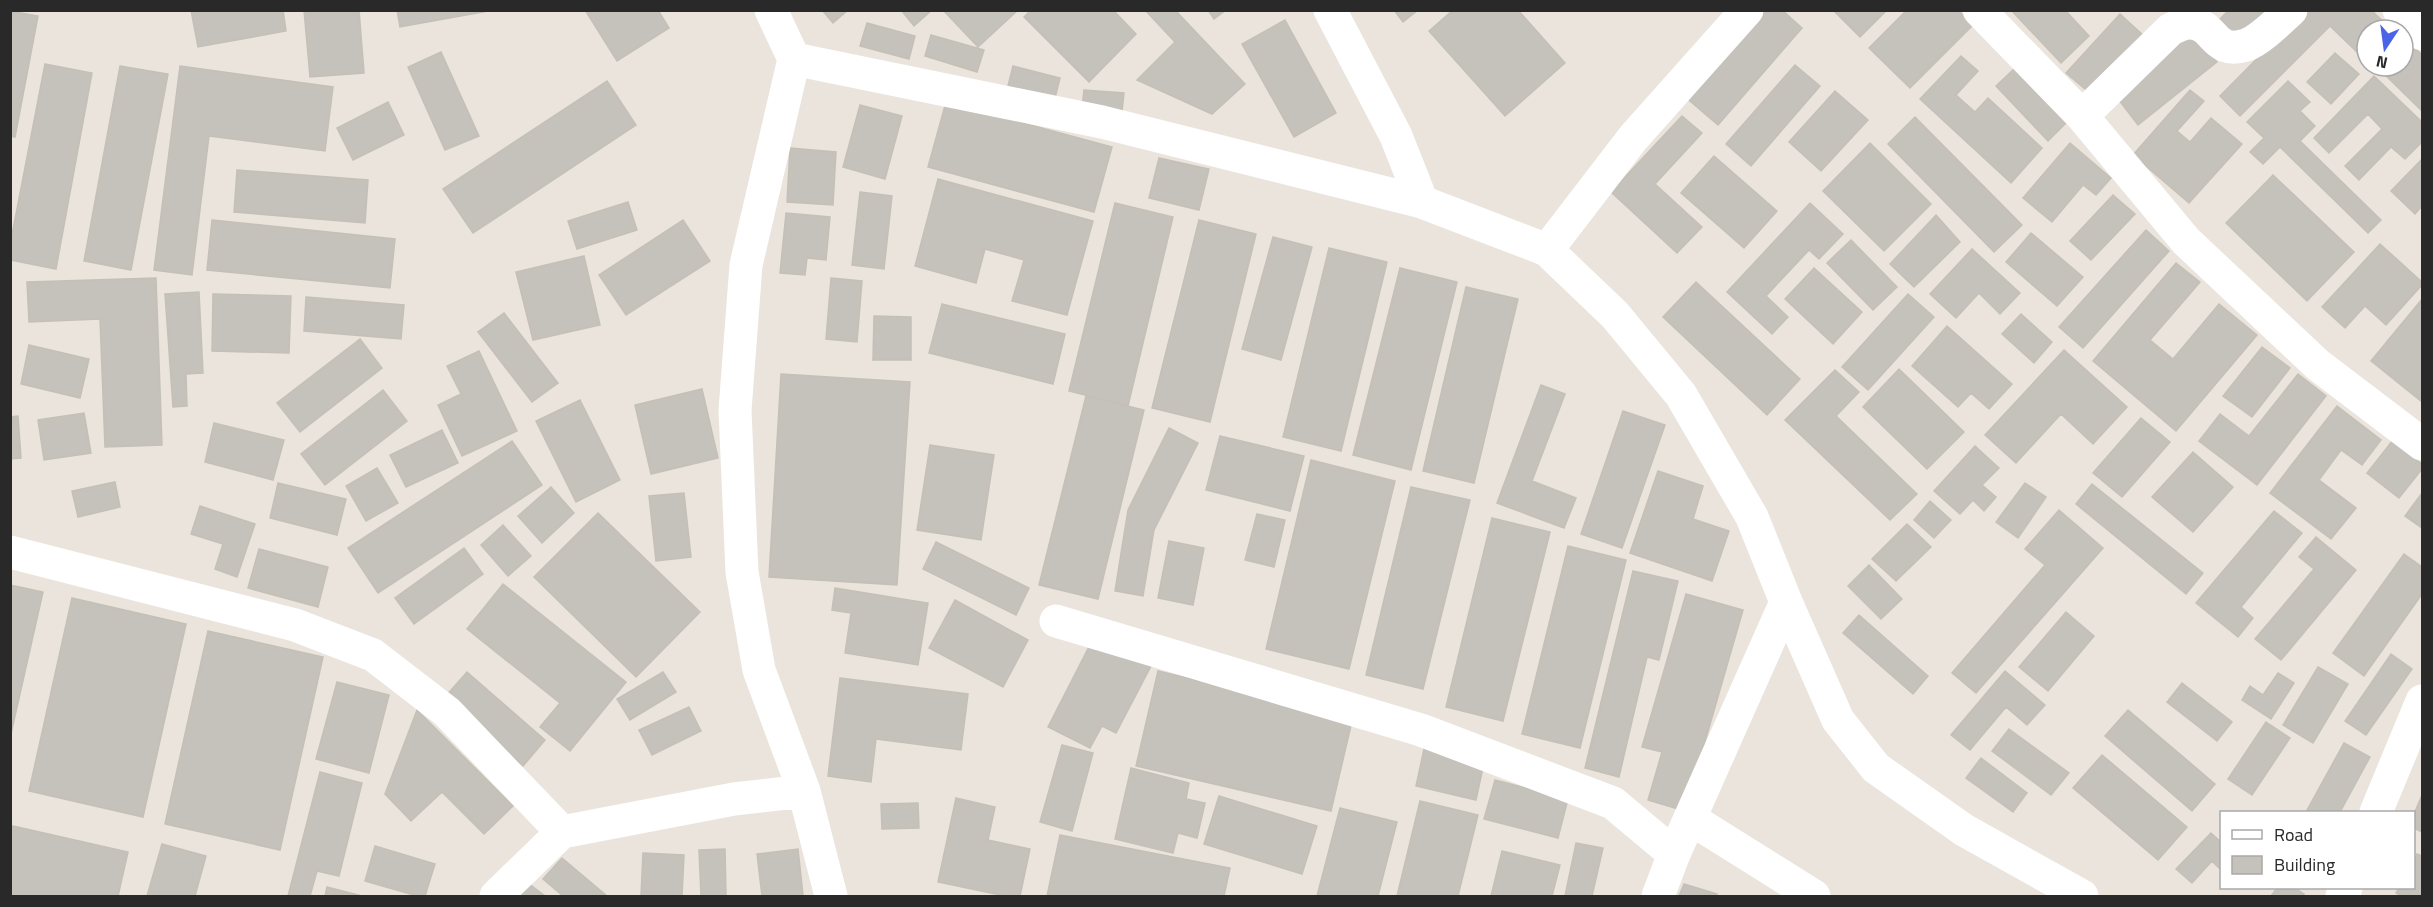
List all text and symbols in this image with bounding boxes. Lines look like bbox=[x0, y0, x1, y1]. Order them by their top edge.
north arrow bbox=[2355, 18, 2415, 78]
text: N bbox=[2374, 50, 2390, 76]
legend bbox=[2220, 811, 2415, 889]
text: Road bbox=[2274, 821, 2313, 848]
text: Building bbox=[2274, 851, 2335, 878]

